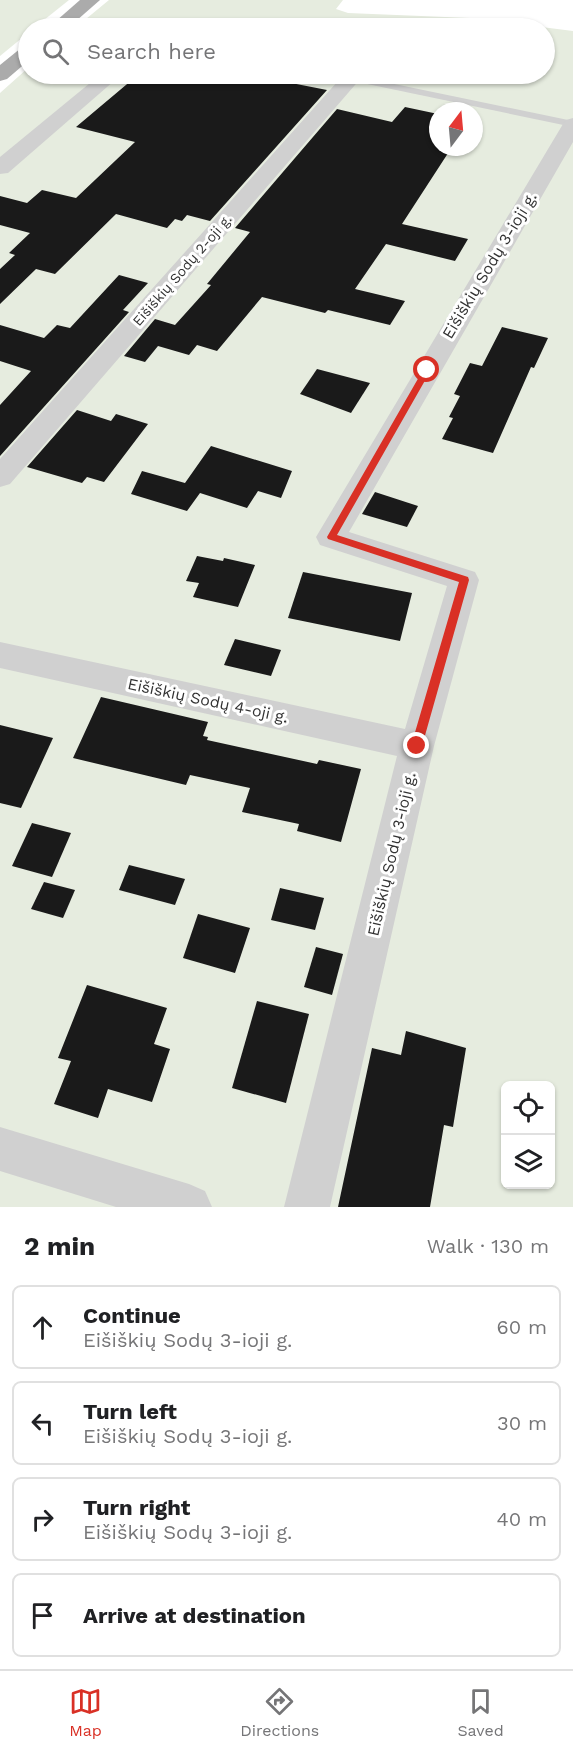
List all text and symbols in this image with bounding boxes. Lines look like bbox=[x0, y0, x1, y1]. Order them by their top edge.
search box bbox=[18, 18, 555, 84]
icon: search bbox=[39, 35, 72, 68]
text: Search here bbox=[87, 39, 216, 64]
north arrow bbox=[429, 102, 483, 156]
street label: Eišiškių Sodų 3-ioji g. bbox=[438, 189, 541, 342]
street label: Eišiškių Sodų 2-oji g. bbox=[129, 211, 235, 329]
route start bbox=[413, 356, 439, 382]
street label: Eišiškių Sodų 4-oji g. bbox=[126, 674, 290, 727]
route end bbox=[403, 732, 429, 758]
street label: Eišiškių Sodų 3-ioji g. bbox=[363, 770, 420, 938]
map controls bbox=[501, 1081, 555, 1189]
button: locate bbox=[501, 1081, 555, 1135]
button: layers bbox=[501, 1135, 555, 1189]
text: 2 min bbox=[24, 1231, 95, 1261]
text: Walk · 130 m bbox=[427, 1234, 549, 1258]
text: Continue bbox=[83, 1303, 181, 1328]
icon: ahead bbox=[26, 1311, 59, 1344]
text: 60 m bbox=[497, 1315, 547, 1339]
text: Eišiškių Sodų 3-ioji g. bbox=[83, 1328, 292, 1352]
text: Turn left bbox=[83, 1399, 177, 1424]
icon: left bbox=[26, 1407, 59, 1440]
text: 30 m bbox=[497, 1411, 547, 1435]
text: Eišiškių Sodų 3-ioji g. bbox=[83, 1424, 292, 1448]
text: Turn right bbox=[83, 1495, 190, 1520]
icon: right bbox=[26, 1503, 59, 1536]
text: 40 m bbox=[496, 1507, 547, 1531]
text: Eišiškių Sodų 3-ioji g. bbox=[83, 1520, 292, 1544]
icon: arrive bbox=[26, 1599, 59, 1632]
text: Arrive at destination bbox=[83, 1603, 306, 1628]
tab: Map bbox=[69, 1685, 102, 1740]
tab: Directions bbox=[240, 1685, 319, 1740]
tab: Saved bbox=[457, 1685, 504, 1740]

